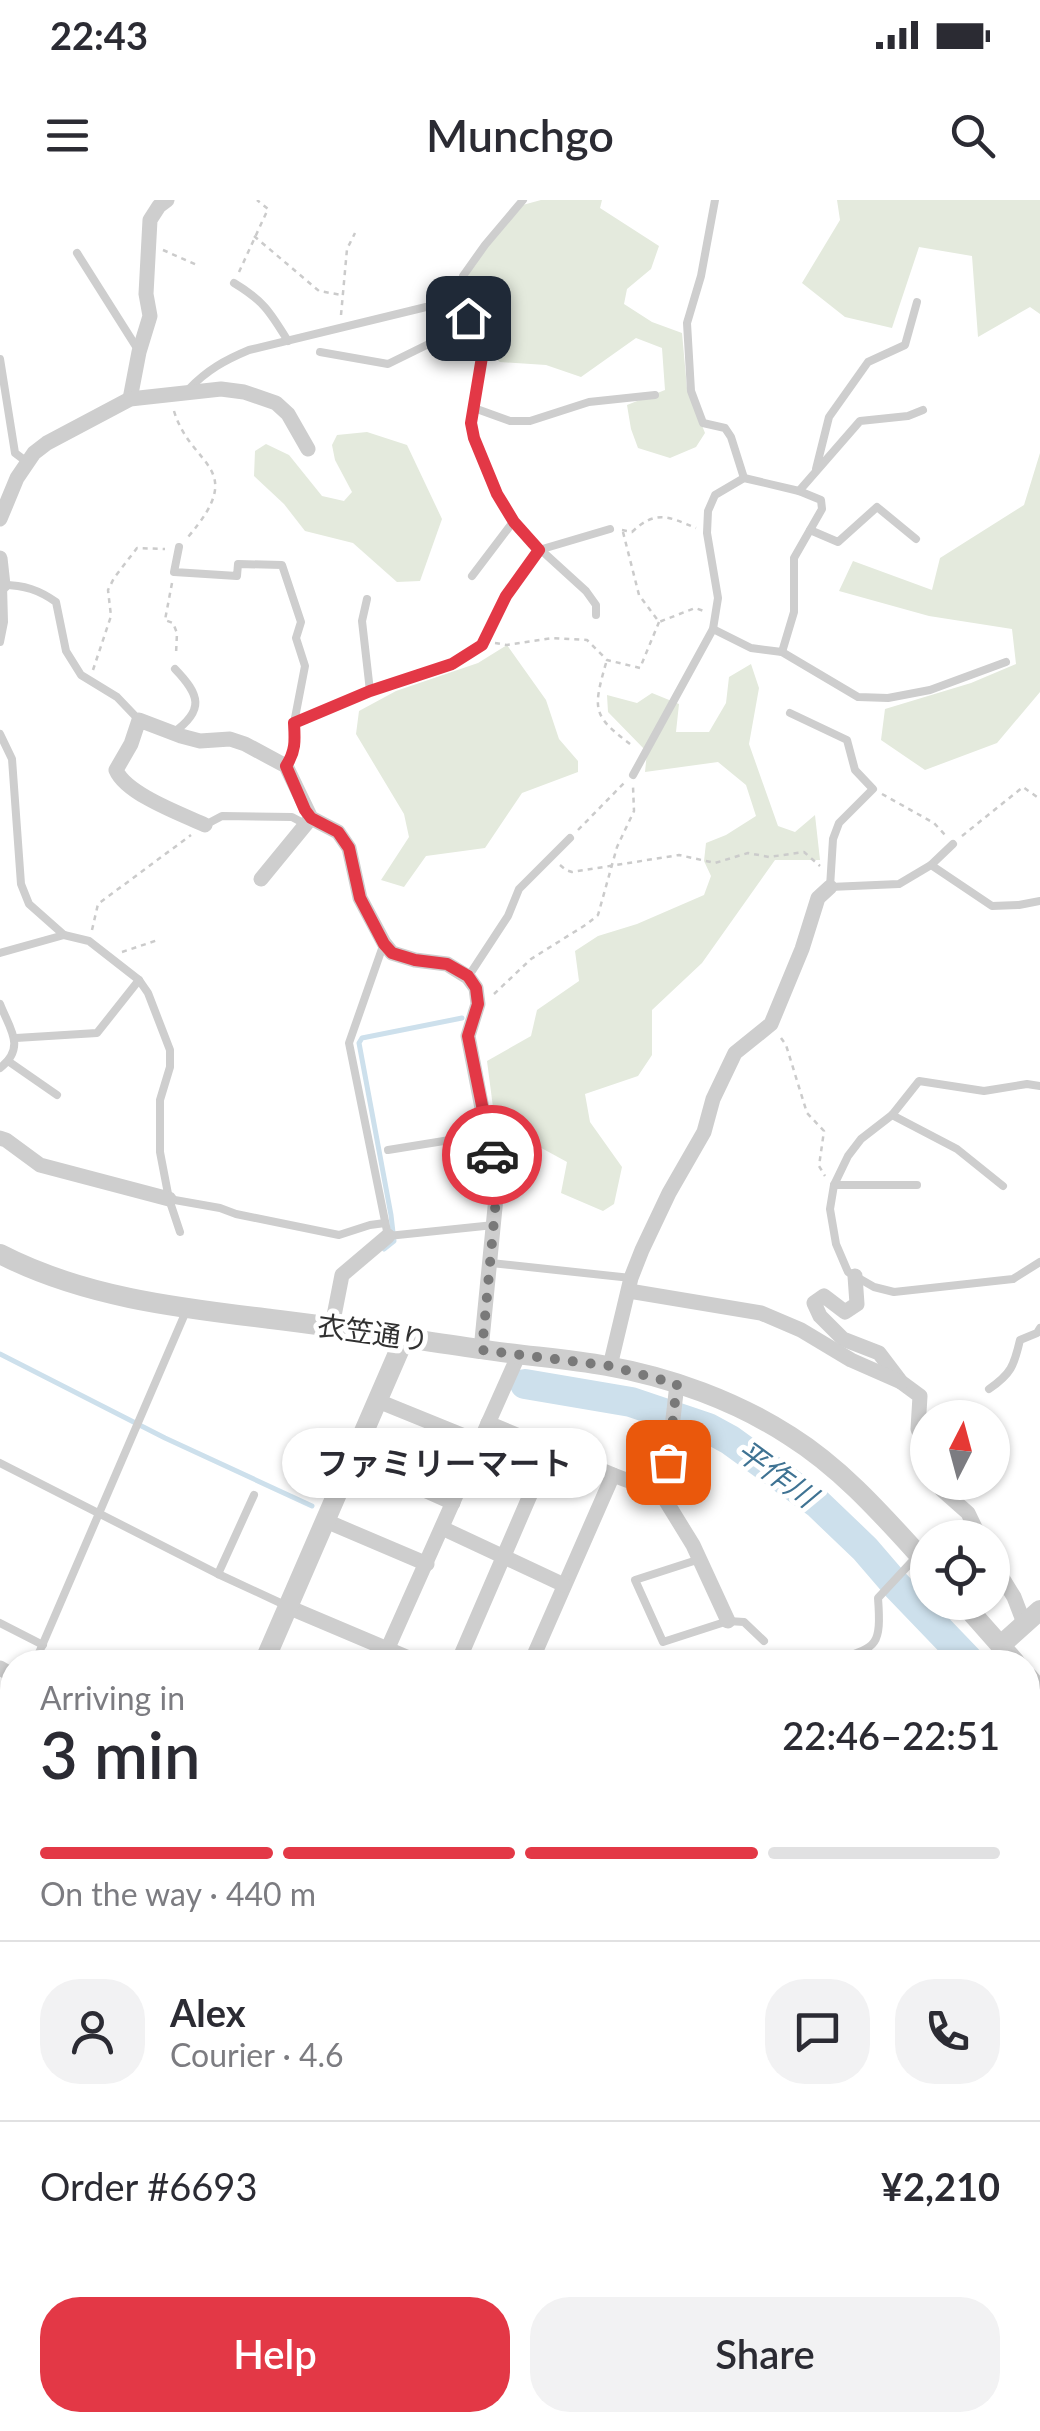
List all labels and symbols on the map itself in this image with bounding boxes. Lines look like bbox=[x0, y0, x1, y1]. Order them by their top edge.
pin bbox=[426, 276, 511, 361]
courier bbox=[442, 1105, 542, 1205]
street label: 衣笠通り bbox=[315, 1307, 431, 1357]
north arrow bbox=[910, 1400, 1010, 1500]
pin bbox=[626, 1420, 711, 1505]
callout: ファミリーマート bbox=[283, 1427, 608, 1497]
water label: 平作川 bbox=[730, 1431, 827, 1515]

